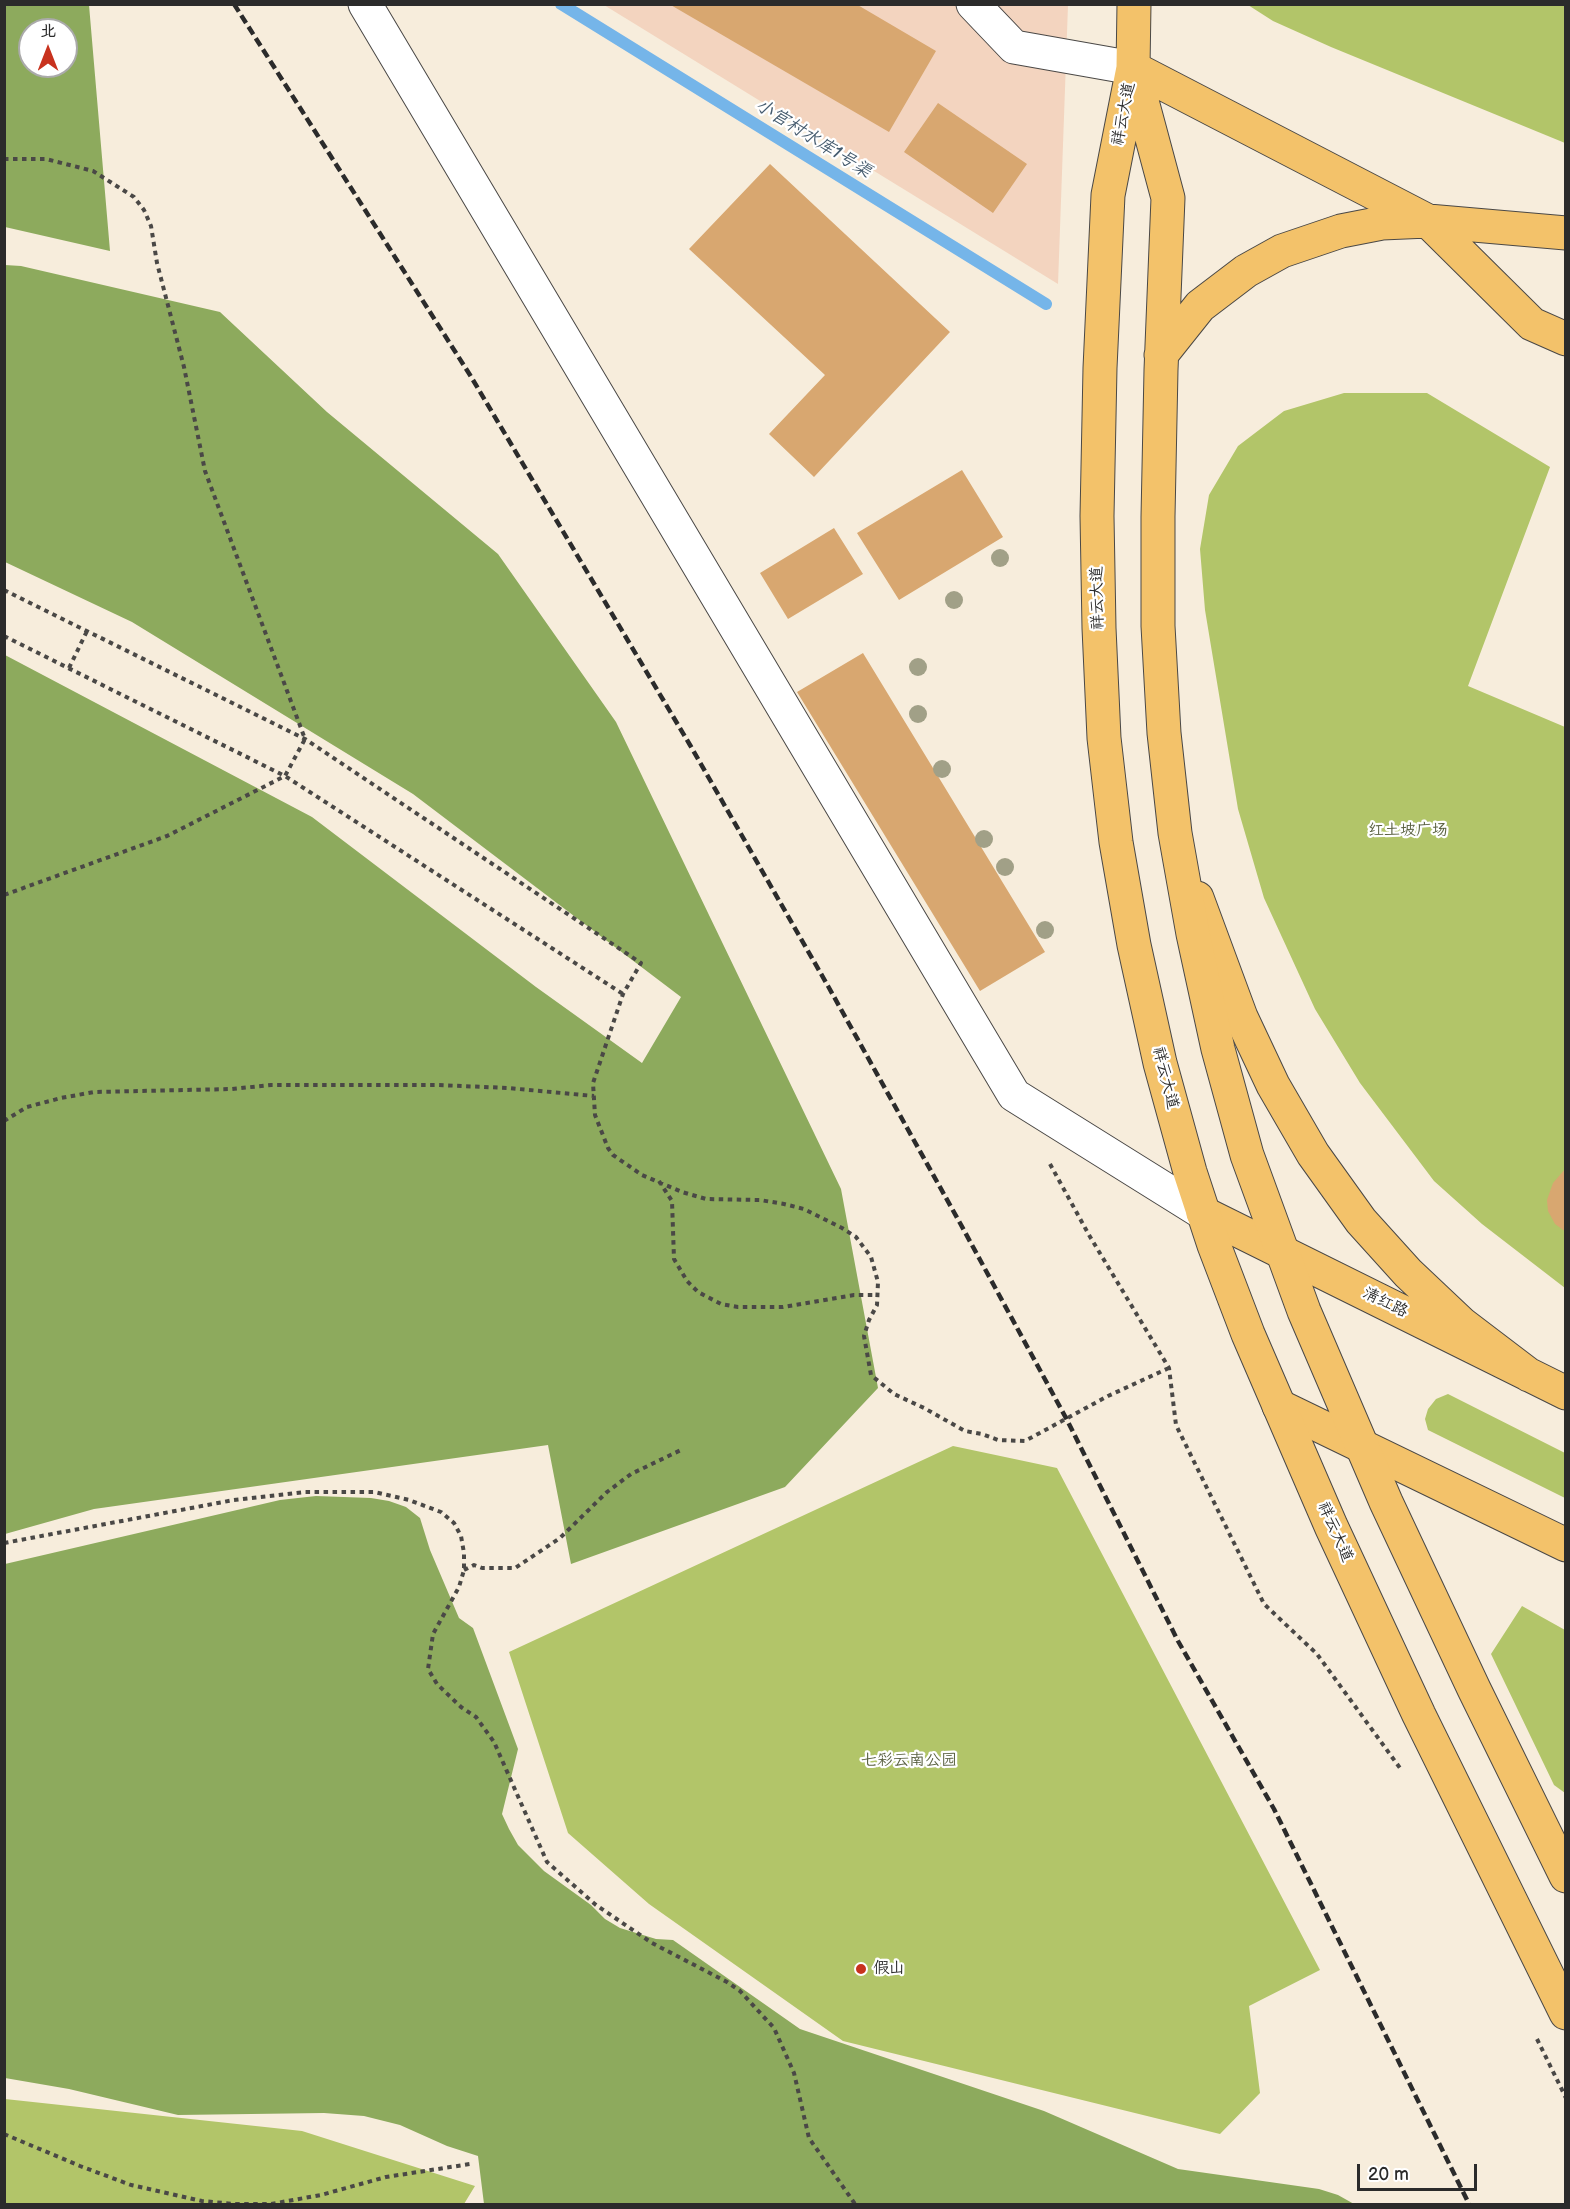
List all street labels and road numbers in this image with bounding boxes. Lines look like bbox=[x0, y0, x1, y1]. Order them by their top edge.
street label: 祥云大道 bbox=[1108, 81, 1140, 147]
street label: 祥云大道 bbox=[1088, 566, 1108, 630]
street label: 祥云大道 bbox=[1148, 1045, 1182, 1111]
street label: 清红路 bbox=[1359, 1284, 1411, 1322]
street label: 祥云大道 bbox=[1313, 1499, 1357, 1565]

